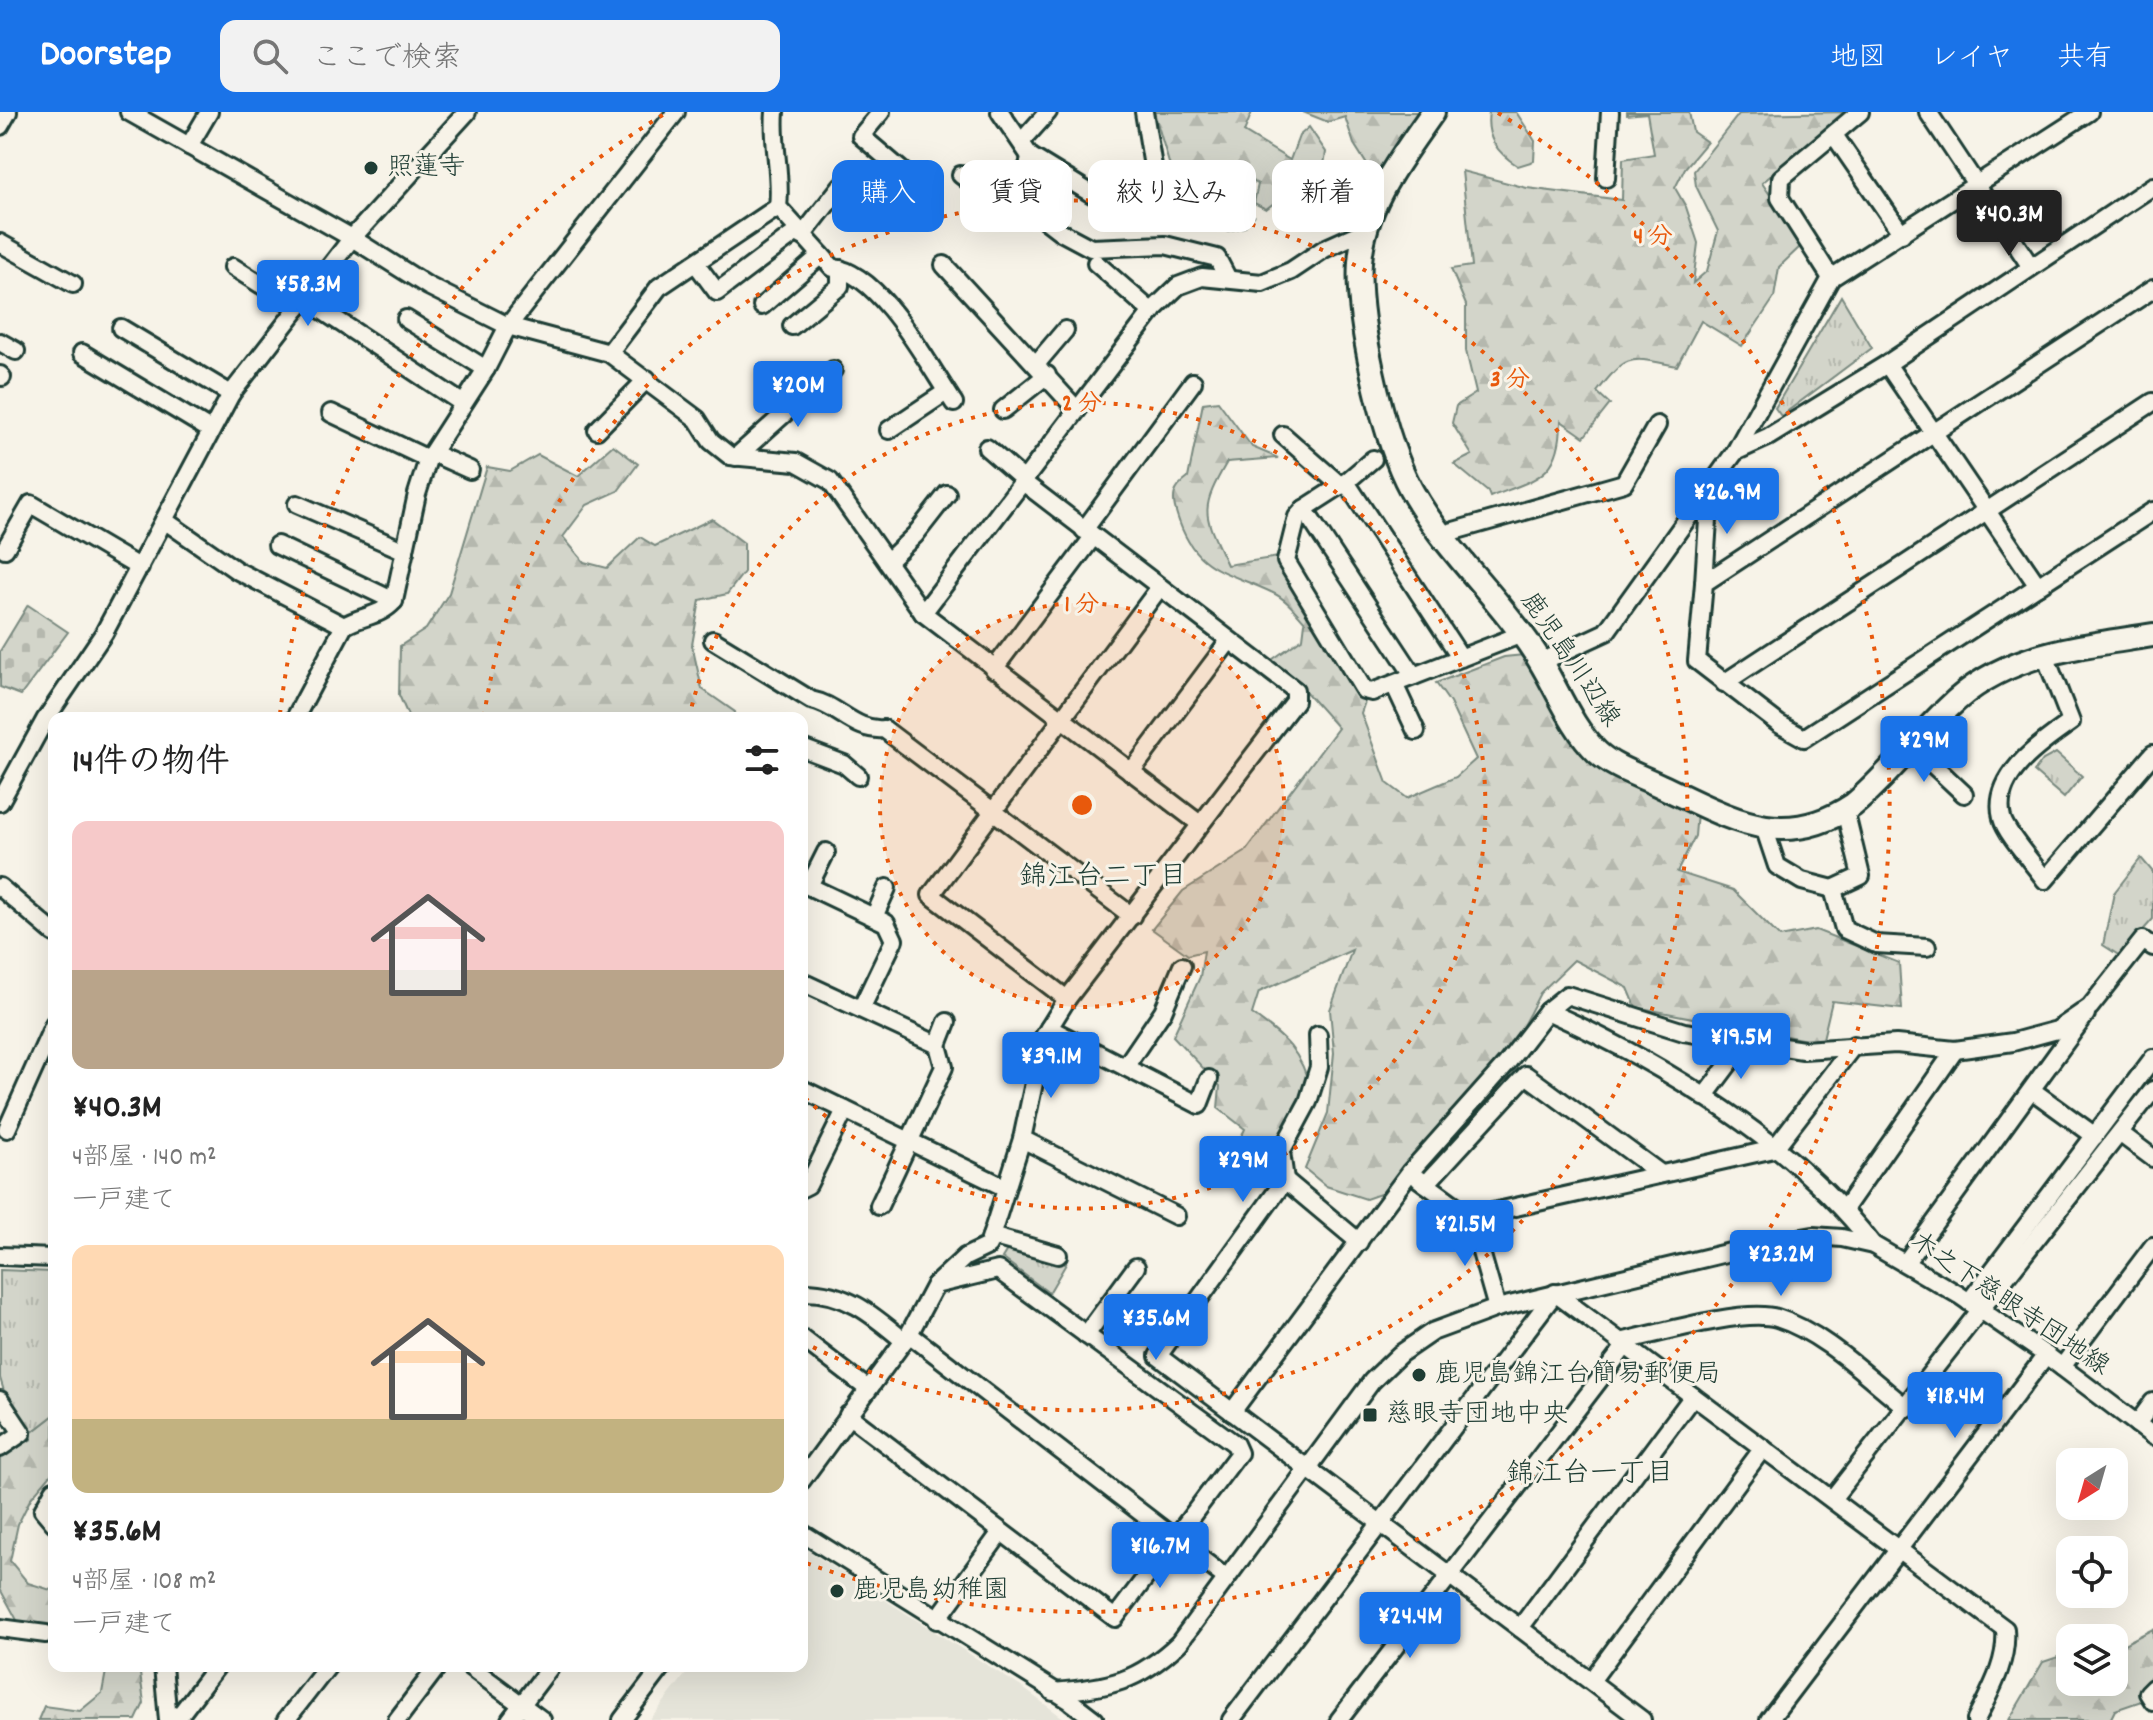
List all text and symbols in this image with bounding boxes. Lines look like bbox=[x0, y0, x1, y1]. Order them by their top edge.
search box bbox=[220, 20, 780, 92]
text: Doorstep bbox=[40, 29, 172, 84]
icon: search bbox=[248, 34, 292, 78]
text: ここで検索 bbox=[312, 39, 462, 82]
text: 地図 bbox=[1830, 40, 1886, 80]
text: レイヤ bbox=[1930, 40, 2013, 80]
text: 共有 bbox=[2057, 40, 2113, 80]
place label: 照蓮寺 bbox=[387, 150, 465, 187]
marker: 照蓮寺 bbox=[362, 159, 380, 177]
chip: 購入 bbox=[832, 160, 944, 232]
chip: 賃貸 bbox=[960, 160, 1072, 232]
chip: 絞り込み bbox=[1088, 160, 1256, 232]
chip: 新着 bbox=[1272, 160, 1384, 232]
pin: ¥40.3M bbox=[1944, 190, 2074, 258]
text: ¥40.3M bbox=[1975, 197, 2043, 234]
text: 4 分 bbox=[1633, 221, 1673, 255]
pin: ¥58.3M bbox=[243, 260, 373, 328]
text: ¥58.3M bbox=[275, 267, 341, 304]
pin: ¥20M bbox=[751, 361, 845, 429]
text: 3 分 bbox=[1490, 364, 1530, 398]
text: ¥20M bbox=[771, 368, 825, 405]
text: 2 分 bbox=[1062, 388, 1102, 422]
pin: ¥26.9M bbox=[1662, 468, 1792, 536]
text: ¥26.9M bbox=[1693, 475, 1761, 512]
street label: 鹿児島川辺線 bbox=[1510, 585, 1628, 735]
text: 1 分 bbox=[1065, 589, 1099, 623]
pin: ¥29M bbox=[1877, 716, 1971, 784]
text: ¥29M bbox=[1898, 723, 1950, 760]
icon: filters bbox=[740, 738, 784, 782]
text: 14件の物件 bbox=[72, 740, 230, 789]
centre of rings bbox=[1068, 791, 1096, 819]
district label: 錦江台二丁目 bbox=[1019, 859, 1187, 899]
icon: home bbox=[356, 873, 500, 1017]
pin: ¥19.5M bbox=[1676, 1013, 1806, 1081]
text: ¥19.5M bbox=[1710, 1020, 1772, 1057]
pin: ¥39.1M bbox=[986, 1032, 1116, 1100]
text: ¥39.1M bbox=[1020, 1039, 1082, 1076]
text: ¥40.3M bbox=[72, 1085, 162, 1134]
pin: ¥29M bbox=[1196, 1136, 1290, 1204]
text: 4部屋 · 140 m² bbox=[72, 1140, 217, 1177]
text: ¥29M bbox=[1217, 1143, 1269, 1180]
text: 一戸建て bbox=[72, 1183, 176, 1220]
pin: ¥21.5M bbox=[1400, 1200, 1530, 1268]
text: ¥21.5M bbox=[1434, 1207, 1496, 1244]
street label: 木之下慈眼寺団地線 bbox=[1902, 1224, 2116, 1386]
pin: ¥23.2M bbox=[1716, 1230, 1846, 1298]
text: ¥23.2M bbox=[1748, 1237, 1814, 1274]
pin: ¥35.6M bbox=[1091, 1294, 1221, 1362]
icon: home bbox=[356, 1297, 500, 1441]
text: ¥35.6M bbox=[1122, 1301, 1190, 1338]
place label: 鹿児島錦江台簡易郵便局 bbox=[1435, 1357, 1721, 1394]
marker: 鹿児島錦江台簡易郵便局 bbox=[1410, 1366, 1428, 1384]
pin: ¥18.4M bbox=[1890, 1372, 2020, 1440]
text: ¥18.4M bbox=[1925, 1379, 1985, 1416]
place label: 慈眼寺団地中央 bbox=[1386, 1397, 1568, 1434]
marker: 慈眼寺団地中央 bbox=[1361, 1406, 1379, 1424]
north arrow bbox=[2056, 1448, 2128, 1520]
map controls bbox=[2056, 1448, 2128, 1696]
district label: 錦江台一丁目 bbox=[1506, 1456, 1674, 1496]
text: ¥35.6M bbox=[72, 1509, 162, 1558]
pin: ¥16.7M bbox=[1095, 1522, 1225, 1590]
text: ¥16.7M bbox=[1130, 1529, 1190, 1566]
button: locate bbox=[2056, 1536, 2128, 1608]
text: 4部屋 · 108 m² bbox=[72, 1564, 216, 1601]
place label: 鹿児島幼稚園 bbox=[853, 1573, 1009, 1610]
marker: 鹿児島幼稚園 bbox=[828, 1582, 846, 1600]
pin: ¥24.4M bbox=[1345, 1592, 1475, 1660]
text: ¥24.4M bbox=[1377, 1599, 1443, 1636]
text: 一戸建て bbox=[72, 1607, 176, 1644]
button: layers bbox=[2056, 1624, 2128, 1696]

